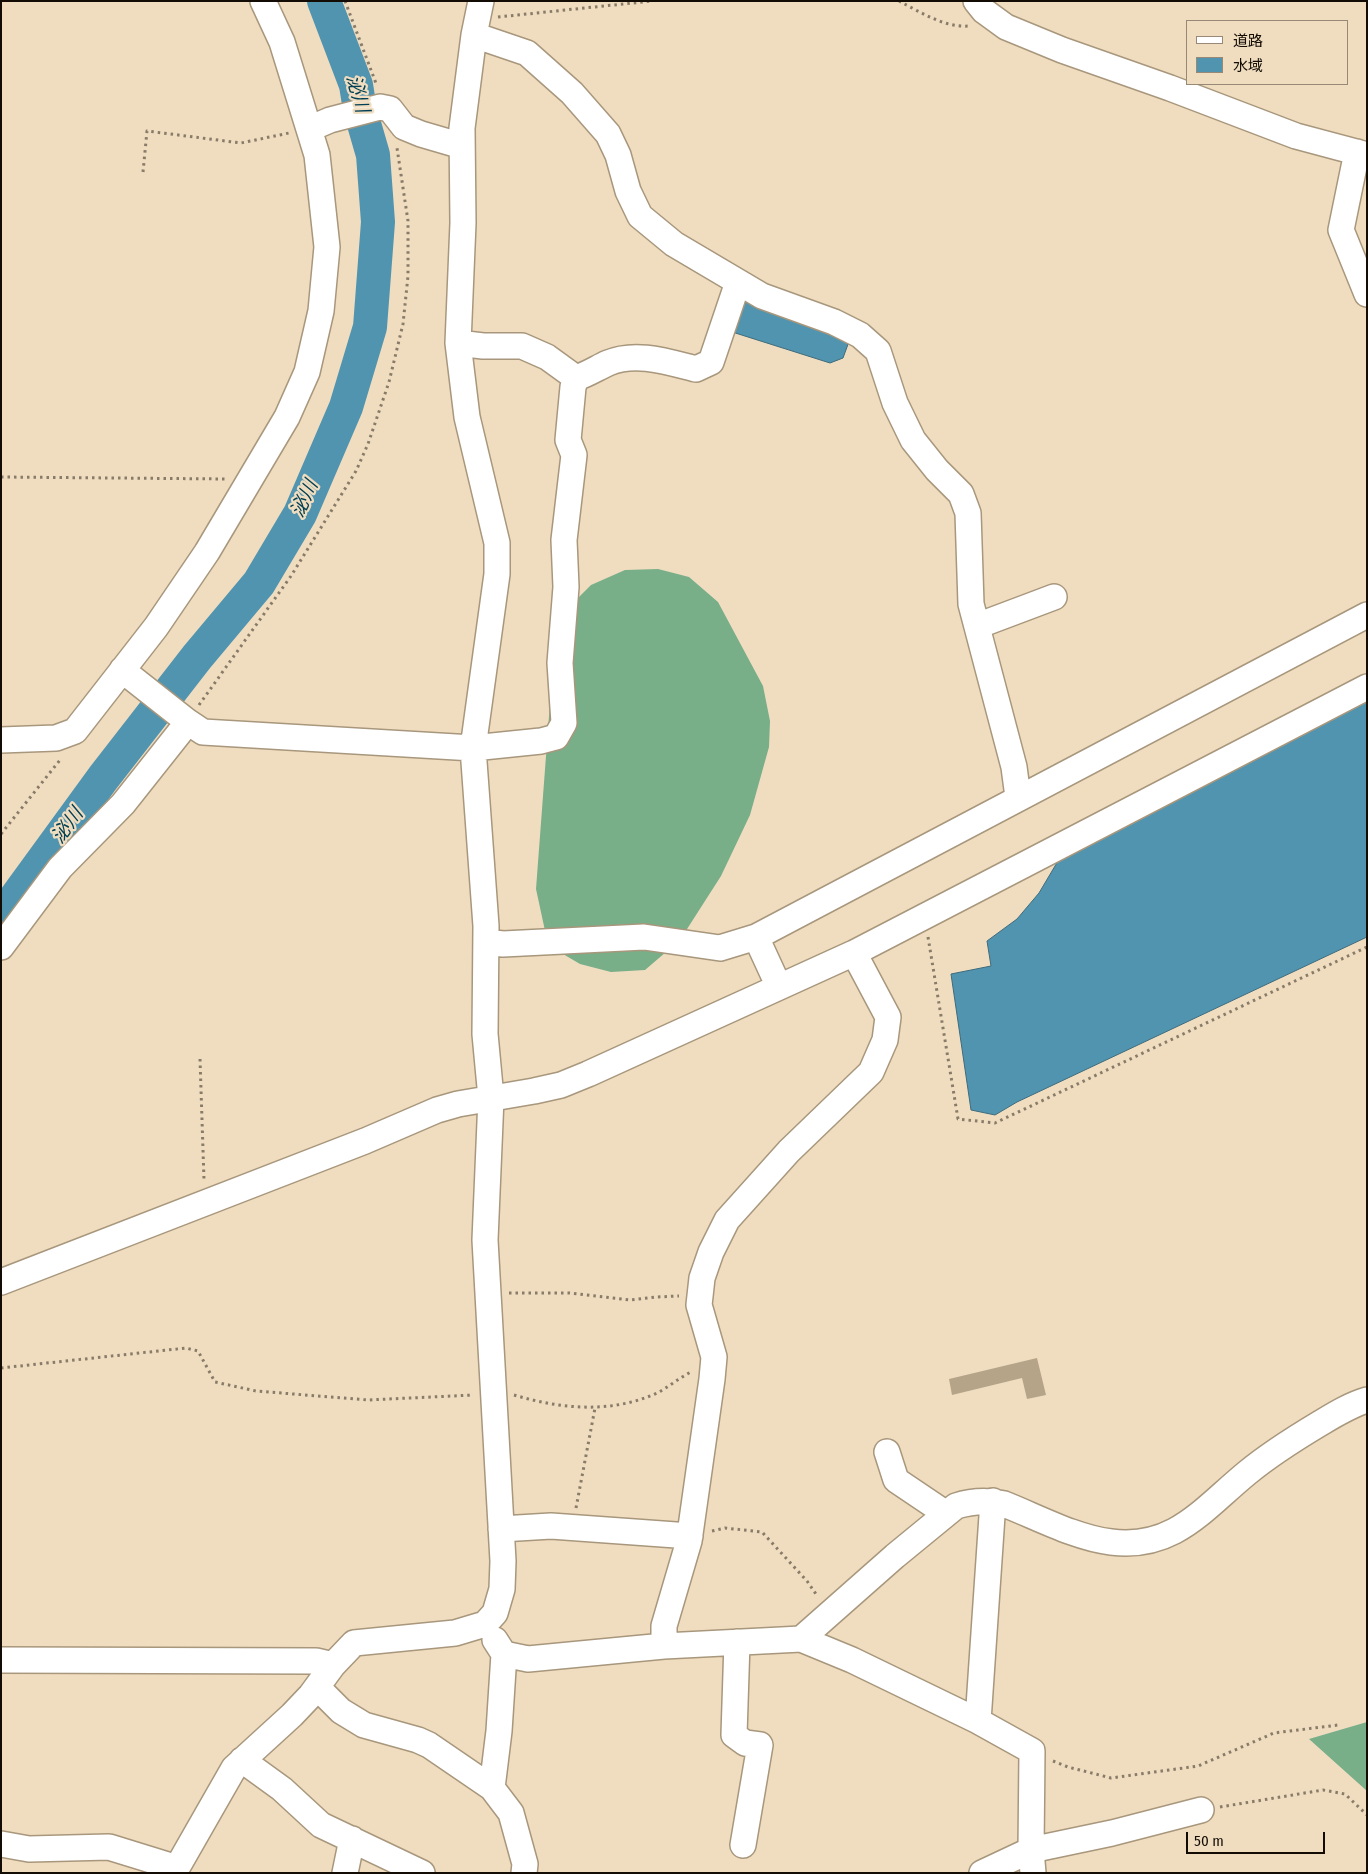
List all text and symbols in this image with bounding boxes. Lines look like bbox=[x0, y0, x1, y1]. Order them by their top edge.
legend bbox=[1186, 20, 1348, 85]
text: 道路 bbox=[1233, 32, 1263, 50]
text: 水域 bbox=[1233, 57, 1263, 75]
water label: 泌川 bbox=[341, 73, 373, 115]
water label: 泌川 bbox=[287, 477, 323, 521]
water label: 泌川 bbox=[48, 804, 88, 848]
scale bar bbox=[1188, 1822, 1327, 1854]
text: 50 m bbox=[1194, 1832, 1224, 1850]

